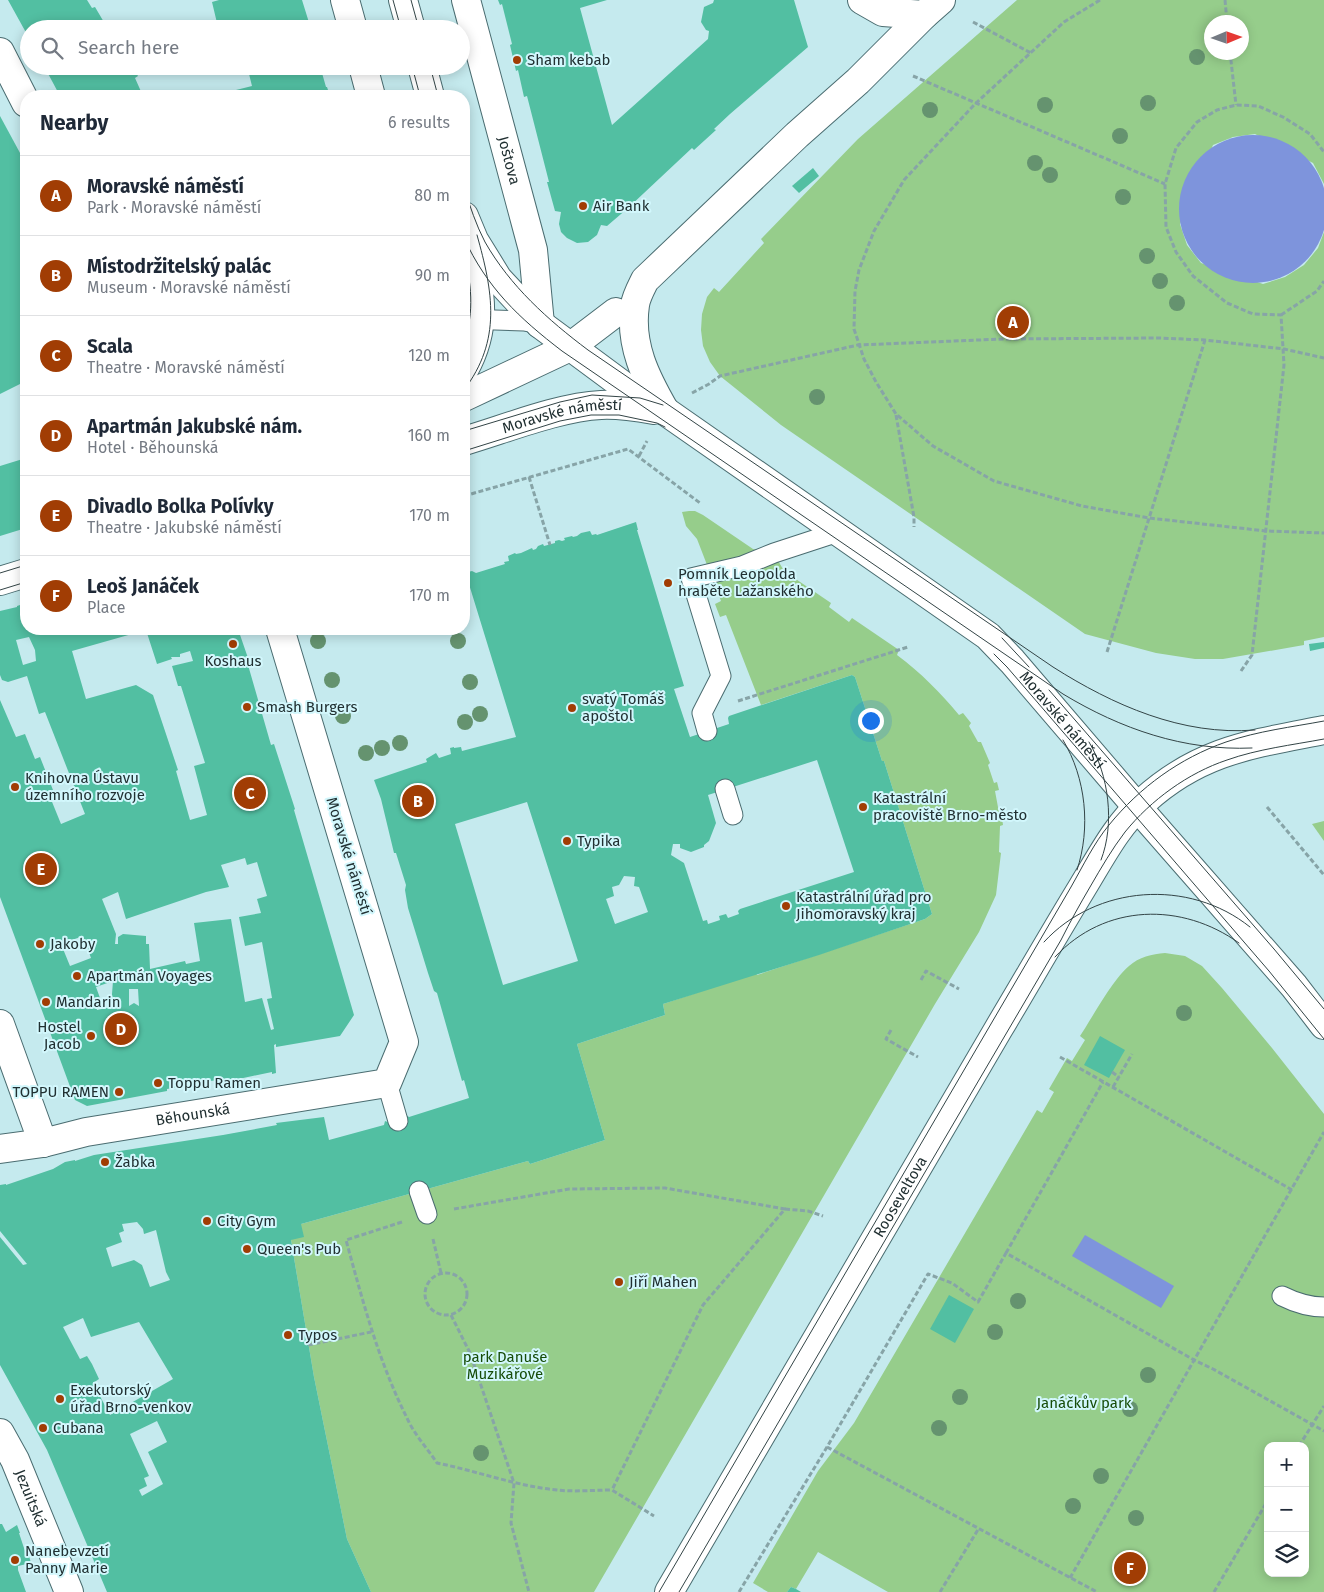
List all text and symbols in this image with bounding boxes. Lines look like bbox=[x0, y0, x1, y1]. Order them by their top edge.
north arrow bbox=[1204, 15, 1249, 60]
search box bbox=[20, 20, 470, 75]
icon: search bbox=[38, 34, 66, 62]
text: Search here bbox=[78, 36, 179, 59]
place label: Sham kebab bbox=[527, 51, 611, 69]
marker: Sham kebab bbox=[511, 54, 523, 66]
text: Nearby bbox=[40, 110, 108, 136]
text: 6 results bbox=[388, 113, 450, 132]
street label: Joštova bbox=[494, 134, 524, 187]
text: Moravské náměstí bbox=[87, 175, 244, 198]
text: A bbox=[51, 186, 61, 205]
text: 80 m bbox=[414, 186, 450, 205]
place label: Air Bank bbox=[593, 197, 650, 215]
text: Park · Moravské náměstí bbox=[87, 198, 261, 217]
marker: Air Bank bbox=[577, 200, 589, 212]
text: Místodržitelský palác bbox=[87, 255, 271, 278]
text: B bbox=[51, 266, 61, 285]
text: 90 m bbox=[415, 266, 450, 285]
text: Museum · Moravské náměstí bbox=[87, 278, 291, 297]
pin: A bbox=[997, 303, 1029, 341]
text: Scala bbox=[87, 335, 133, 358]
text: C bbox=[51, 346, 61, 365]
text: 120 m bbox=[408, 346, 450, 365]
text: Theatre · Moravské náměstí bbox=[87, 358, 285, 377]
street label: Moravské náměstí bbox=[500, 396, 623, 437]
text: Apartmán Jakubské nám. bbox=[87, 415, 302, 438]
text: D bbox=[51, 426, 61, 445]
text: 160 m bbox=[408, 426, 450, 445]
text: Hotel · Běhounská bbox=[87, 438, 218, 457]
text: Divadlo Bolka Polívky bbox=[87, 495, 274, 518]
text: E bbox=[52, 506, 60, 525]
text: 170 m bbox=[409, 506, 450, 525]
text: Theatre · Jakubské náměstí bbox=[87, 518, 282, 537]
place label: Pomník Leopolda hraběte Lažanského bbox=[678, 565, 814, 600]
text: Leoš Janáček bbox=[87, 575, 199, 598]
marker: Pomník Leopolda hraběte Lažanského bbox=[662, 577, 674, 589]
text: F bbox=[52, 586, 60, 605]
text: 170 m bbox=[409, 586, 450, 605]
text: Place bbox=[87, 598, 126, 617]
marker: Koshaus bbox=[227, 638, 239, 650]
place label: Koshaus bbox=[204, 652, 262, 670]
street label: Moravské náměstí bbox=[1016, 668, 1109, 772]
place label: svatý Tomáš apoštol bbox=[582, 690, 664, 725]
place label: Smash Burgers bbox=[257, 698, 358, 716]
marker: Smash Burgers bbox=[241, 701, 253, 713]
marker: svatý Tomáš apoštol bbox=[566, 702, 578, 714]
your location bbox=[858, 708, 884, 734]
place label: Knihovna Ústavu územního rozvoje bbox=[25, 769, 145, 804]
pin: C bbox=[234, 774, 266, 812]
marker: Knihovna Ústavu územního rozvoje bbox=[9, 781, 21, 793]
pin: B bbox=[402, 782, 434, 820]
place label: Katastrální pracoviště Brno-město bbox=[873, 789, 1027, 824]
street label: Moravské náměstí bbox=[323, 795, 375, 917]
marker: Katastrální pracoviště Brno-město bbox=[857, 801, 869, 813]
place label: Typika bbox=[577, 832, 620, 850]
marker: Typika bbox=[561, 835, 573, 847]
pin: E bbox=[25, 850, 57, 888]
place label: Katastrální úřad pro Jihomoravský kraj bbox=[796, 888, 931, 923]
marker: Katastrální úřad pro Jihomoravský kraj bbox=[780, 900, 792, 912]
place label: Jakoby bbox=[50, 935, 96, 953]
marker: Jakoby bbox=[34, 938, 46, 950]
place label: Apartmán Voyages bbox=[87, 967, 212, 985]
marker: Apartmán Voyages bbox=[71, 970, 83, 982]
place label: Mandarin bbox=[56, 993, 121, 1011]
marker: Mandarin bbox=[40, 996, 52, 1008]
pin: D bbox=[105, 1010, 137, 1048]
place label: Hostel Jacob bbox=[37, 1018, 82, 1053]
marker: Hostel Jacob bbox=[85, 1030, 97, 1042]
place label: Toppu Ramen bbox=[168, 1074, 261, 1092]
marker: Toppu Ramen bbox=[152, 1077, 164, 1089]
place label: TOPPU RAMEN bbox=[12, 1083, 109, 1101]
marker: TOPPU RAMEN bbox=[113, 1086, 125, 1098]
street label: Běhounská bbox=[154, 1100, 231, 1130]
place label: Žabka bbox=[115, 1153, 155, 1171]
street label: Rooseveltova bbox=[870, 1153, 931, 1240]
marker: Žabka bbox=[99, 1156, 111, 1168]
place label: City Gym bbox=[217, 1212, 276, 1230]
marker: City Gym bbox=[201, 1215, 213, 1227]
place label: Queen's Pub bbox=[257, 1240, 341, 1258]
marker: Queen's Pub bbox=[241, 1243, 253, 1255]
place label: Jiří Mahen bbox=[629, 1273, 697, 1291]
marker: Jiří Mahen bbox=[613, 1276, 625, 1288]
place label: Typos bbox=[298, 1326, 337, 1344]
marker: Typos bbox=[282, 1329, 294, 1341]
park label: park Danuše Muzikářové bbox=[463, 1348, 547, 1383]
place label: Exekutorský úřad Brno-venkov bbox=[70, 1381, 192, 1416]
marker: Exekutorský úřad Brno-venkov bbox=[54, 1393, 66, 1405]
park label: Janáčkův park bbox=[1037, 1394, 1132, 1412]
place label: Cubana bbox=[53, 1419, 104, 1437]
marker: Cubana bbox=[37, 1422, 49, 1434]
map controls bbox=[1264, 1442, 1309, 1577]
button: + bbox=[1264, 1442, 1309, 1487]
street label: Jezuitská bbox=[11, 1467, 50, 1529]
button: − bbox=[1264, 1487, 1309, 1532]
button: layers bbox=[1264, 1532, 1309, 1577]
place label: Nanebevzetí Panny Marie bbox=[25, 1542, 109, 1577]
pin: F bbox=[1114, 1549, 1146, 1587]
marker: Nanebevzetí Panny Marie bbox=[9, 1554, 21, 1566]

